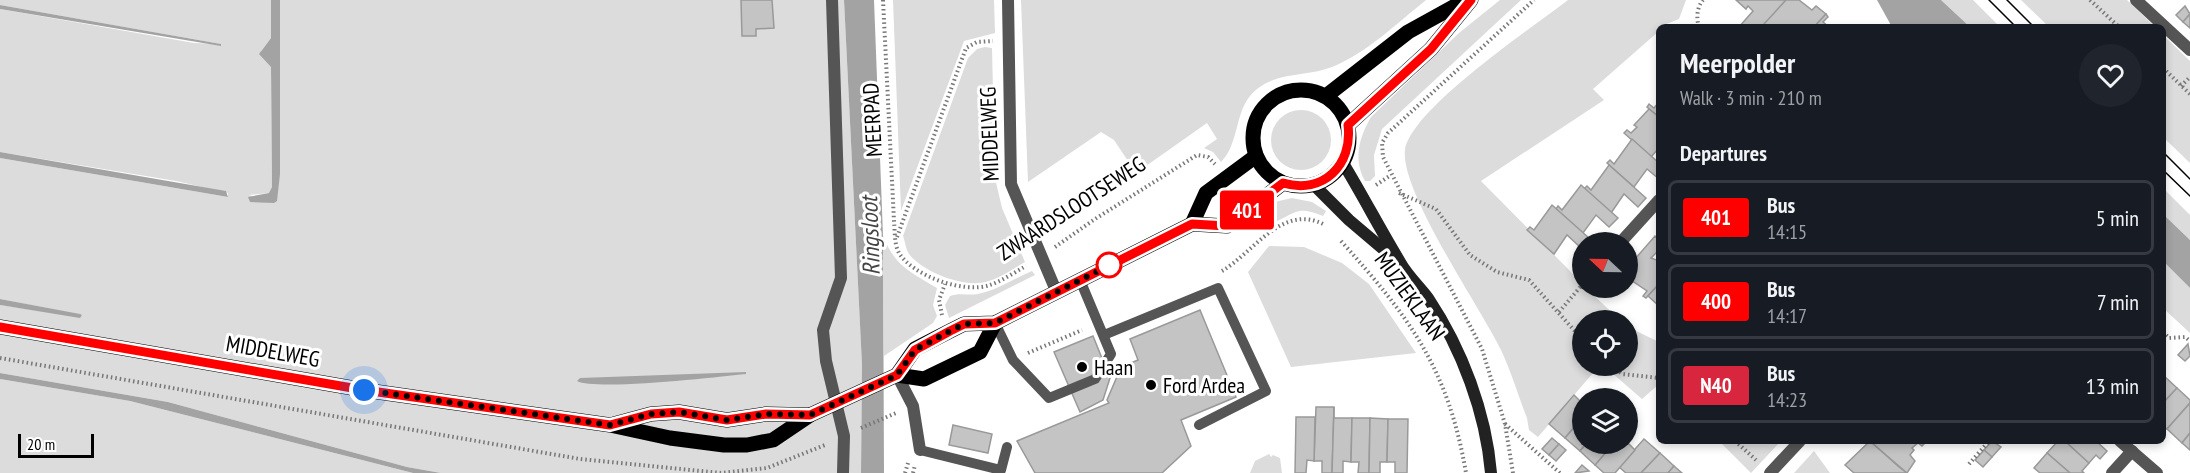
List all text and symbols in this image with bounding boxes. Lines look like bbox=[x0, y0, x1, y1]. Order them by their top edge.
text: Meerpolder bbox=[1680, 44, 1795, 81]
button: heart bbox=[2079, 44, 2142, 107]
street label: MEERPAD bbox=[856, 82, 888, 158]
text: Walk · 3 min · 210 m bbox=[1680, 85, 1822, 111]
street label: MIDDELWEG bbox=[973, 86, 1005, 182]
text: Departures bbox=[1680, 139, 1767, 167]
street label: ZWAARDSLOOTSEWEG bbox=[992, 150, 1150, 266]
line badge: 401 bbox=[1212, 190, 1282, 230]
text: Bus bbox=[1767, 191, 1795, 219]
water label: Ringsloot bbox=[853, 194, 887, 276]
text: 401 bbox=[1232, 197, 1262, 224]
text: 401 bbox=[1701, 204, 1731, 231]
text: 5 min bbox=[2096, 204, 2139, 232]
text: 14:15 bbox=[1767, 219, 1807, 245]
north arrow bbox=[1572, 232, 1638, 298]
map controls bbox=[1572, 232, 1638, 454]
street label: MUZIEKLAAN bbox=[1369, 246, 1451, 346]
unlabelled marker bbox=[1096, 252, 1122, 278]
text: Bus bbox=[1767, 275, 1795, 303]
text: 400 bbox=[1701, 288, 1731, 315]
text: 7 min bbox=[2097, 288, 2139, 316]
text: 14:17 bbox=[1767, 303, 1807, 329]
button: locate bbox=[1572, 310, 1638, 376]
street label: MIDDELWEG bbox=[224, 329, 322, 373]
place label: Haan bbox=[1094, 353, 1133, 381]
text: Bus bbox=[1767, 359, 1795, 387]
marker: Haan bbox=[1075, 360, 1089, 374]
place label: Ford Ardea bbox=[1163, 371, 1245, 399]
text: N40 bbox=[1700, 372, 1732, 399]
text: 13 min bbox=[2086, 372, 2139, 400]
your location bbox=[349, 375, 379, 405]
marker: Ford Ardea bbox=[1144, 378, 1158, 392]
text: 14:23 bbox=[1767, 387, 1807, 413]
button: layers bbox=[1572, 388, 1638, 454]
scale bar bbox=[18, 431, 94, 458]
text: 20 m bbox=[27, 434, 55, 454]

